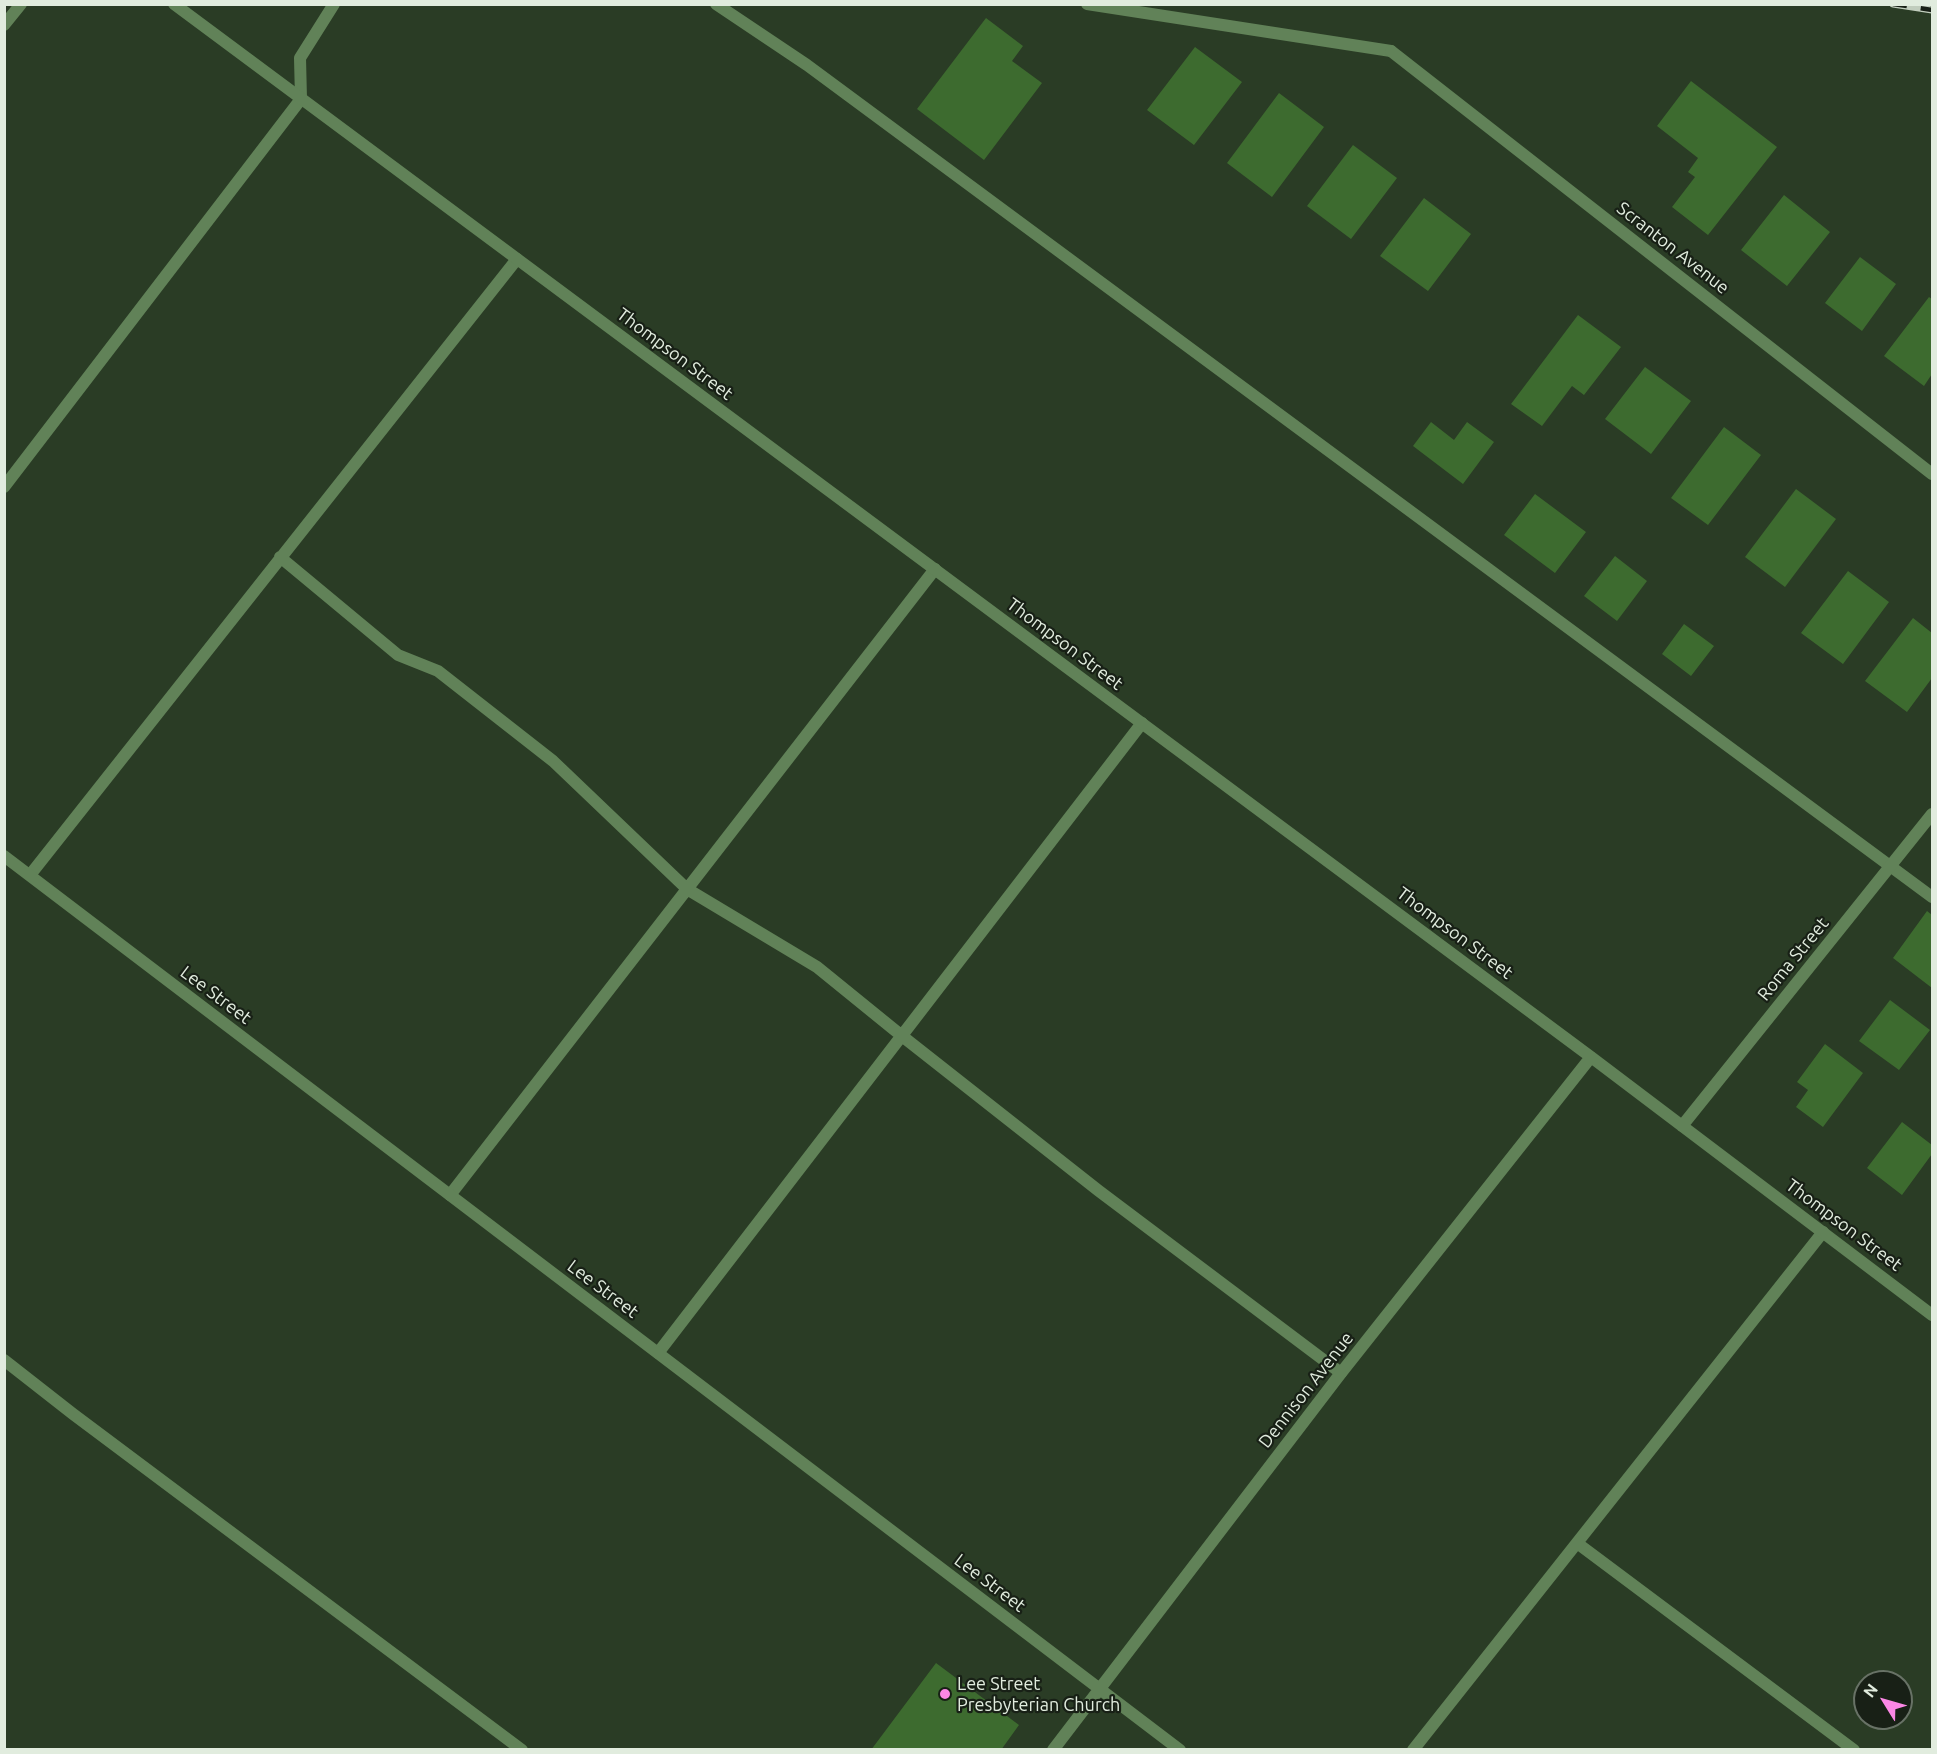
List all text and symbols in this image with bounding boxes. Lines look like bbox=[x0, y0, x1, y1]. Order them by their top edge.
street label: Scranton Avenue bbox=[1612, 197, 1734, 299]
street label: Thompson Street bbox=[613, 303, 737, 405]
street label: Thompson Street bbox=[1003, 593, 1127, 695]
street label: Thompson Street bbox=[1393, 882, 1517, 984]
street label: Roma Street bbox=[1753, 913, 1833, 1005]
street label: Lee Street bbox=[176, 961, 256, 1029]
street label: Thompson Street bbox=[1782, 1174, 1906, 1276]
street label: Lee Street bbox=[563, 1255, 643, 1323]
street label: Dennison Avenue bbox=[1254, 1328, 1358, 1452]
street label: Lee Street bbox=[950, 1549, 1030, 1617]
north arrow bbox=[1853, 1670, 1913, 1730]
place label: Lee Street Presbyterian Church bbox=[957, 1673, 1120, 1716]
text: N bbox=[1859, 1680, 1881, 1701]
marker: Lee Street Presbyterian Church bbox=[938, 1687, 952, 1701]

